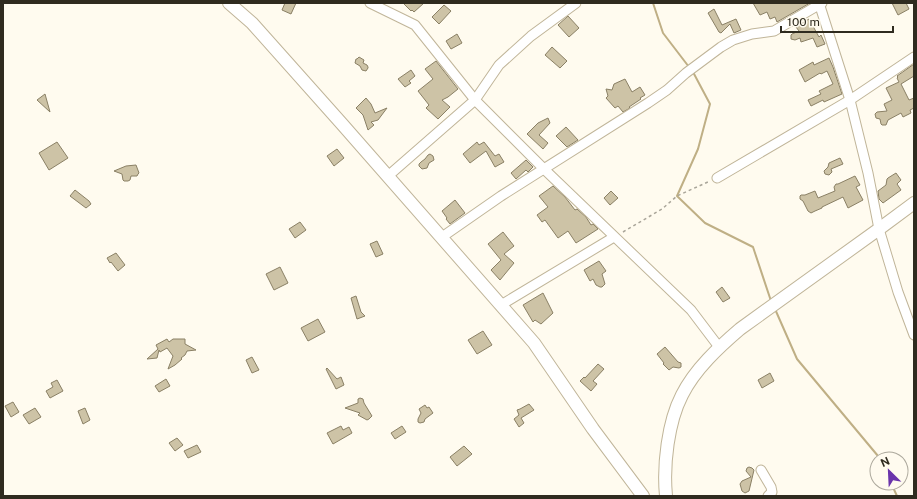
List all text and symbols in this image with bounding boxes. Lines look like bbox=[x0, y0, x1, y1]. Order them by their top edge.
scale bar bbox=[781, 8, 893, 34]
text: 100 m bbox=[787, 15, 820, 29]
north arrow bbox=[869, 451, 909, 491]
text: N bbox=[879, 455, 891, 469]

